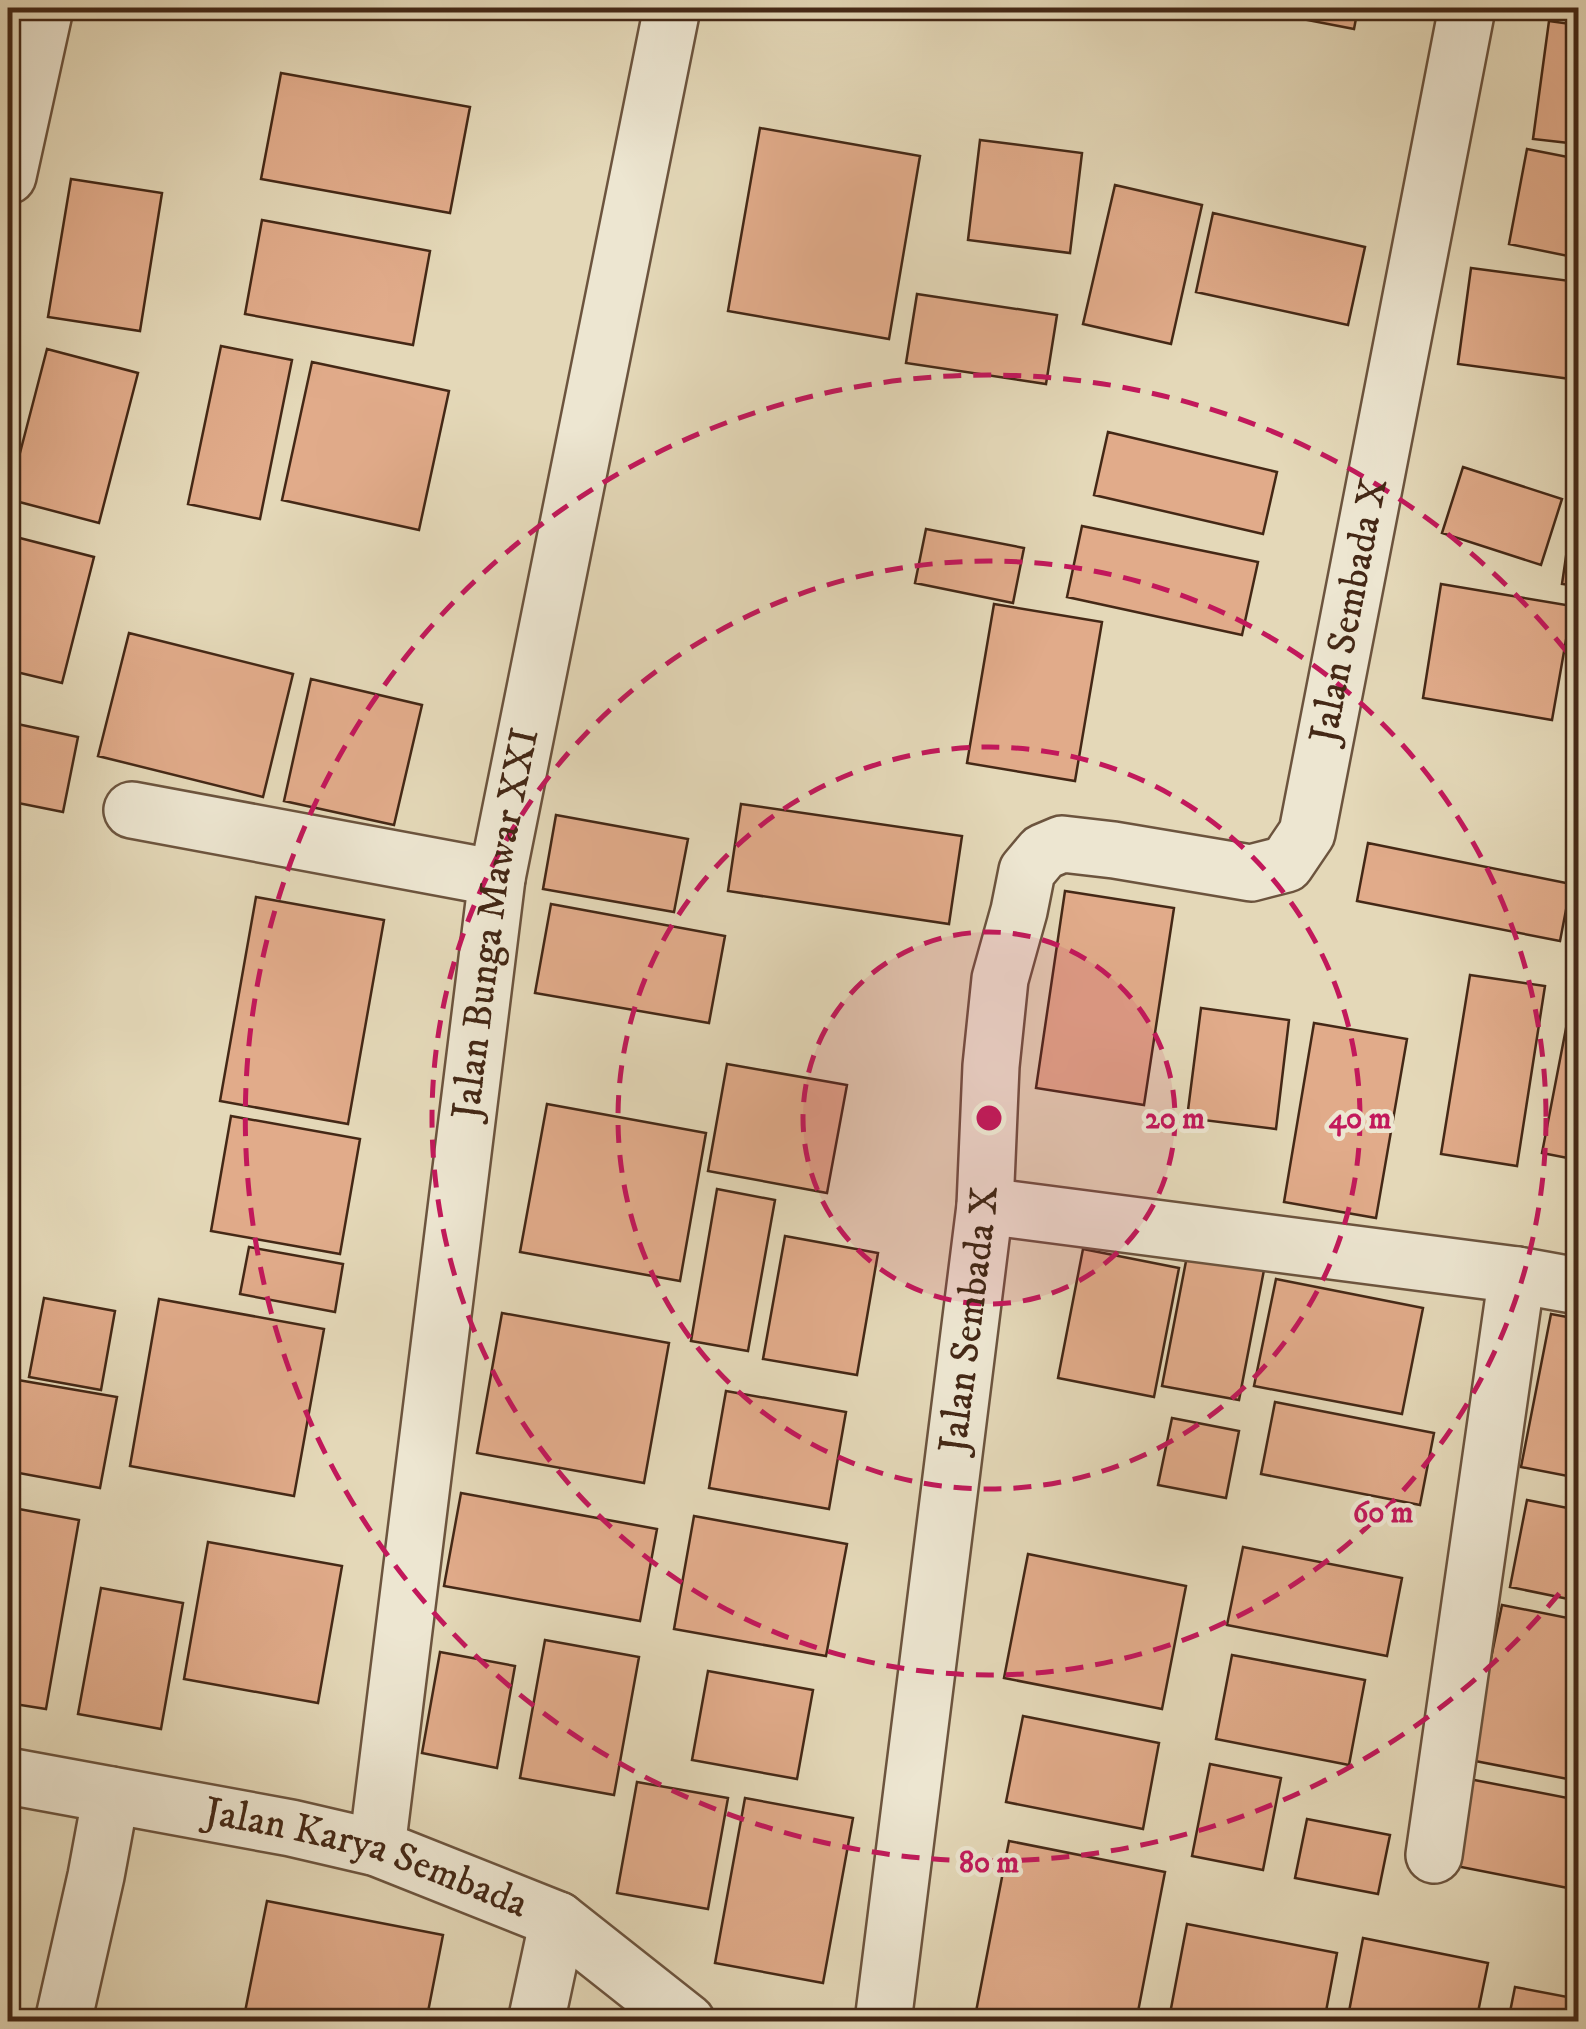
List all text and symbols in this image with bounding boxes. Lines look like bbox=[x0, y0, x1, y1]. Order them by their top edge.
street label: Jalan Sembada X bbox=[1299, 474, 1400, 751]
street label: Jalan Bunga Mawar XXI bbox=[442, 724, 552, 1126]
centre of rings bbox=[971, 1100, 1007, 1136]
text: 20 m bbox=[1145, 1101, 1205, 1138]
text: 40 m bbox=[1329, 1101, 1392, 1138]
street label: Jalan Sembada X bbox=[929, 1185, 1011, 1460]
text: 60 m bbox=[1353, 1495, 1414, 1532]
street label: Jalan Karya Sembada bbox=[197, 1787, 535, 1930]
text: 80 m bbox=[959, 1845, 1020, 1882]

